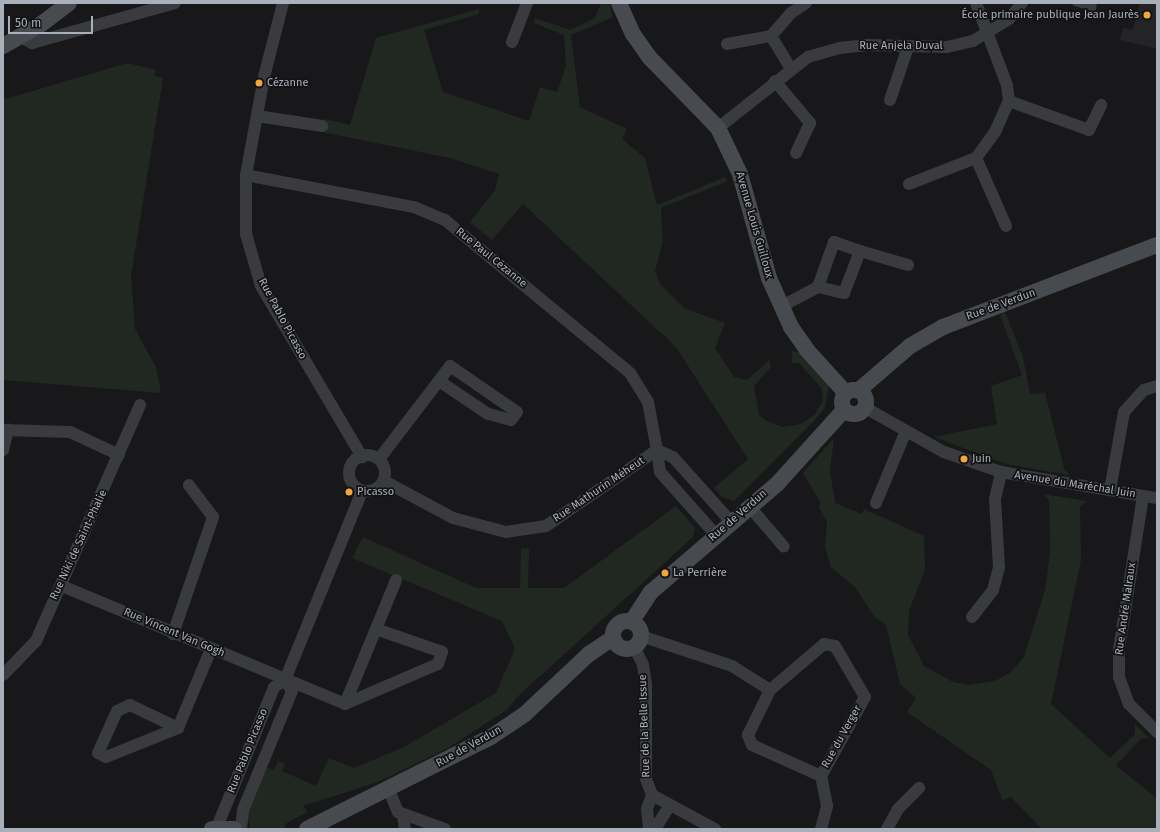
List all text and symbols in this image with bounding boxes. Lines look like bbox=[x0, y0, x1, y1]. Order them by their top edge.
scale bar bbox=[10, 8, 95, 34]
place label: École primaire publique Jean Jaurès bbox=[962, 8, 1139, 22]
marker: École primaire publique Jean Jaurès bbox=[1142, 10, 1152, 20]
text: 50 m bbox=[15, 16, 41, 30]
street label: Rue Anjela Duval bbox=[859, 39, 943, 53]
place label: Cézanne bbox=[267, 76, 308, 90]
marker: Cézanne bbox=[254, 78, 264, 88]
street label: Avenue Louis Guilloux bbox=[733, 171, 775, 279]
street label: Rue Paul Cézanne bbox=[453, 225, 529, 291]
street label: Rue Pablo Picasso bbox=[255, 276, 309, 362]
street label: Rue de Verdun bbox=[965, 286, 1037, 324]
place label: Juin bbox=[972, 452, 991, 466]
street label: Rue Mathurin Méheut bbox=[551, 454, 647, 526]
marker: Juin bbox=[959, 454, 969, 464]
street label: Avenue du Maréchal Juin bbox=[1013, 469, 1137, 501]
place label: Picasso bbox=[357, 485, 394, 499]
marker: Picasso bbox=[344, 487, 354, 497]
street label: Rue de Verdun bbox=[706, 487, 770, 545]
street label: Rue Niki de Saint-Phalie bbox=[48, 488, 110, 602]
street label: Rue André Malraux bbox=[1113, 562, 1139, 656]
place label: La Perrière bbox=[673, 566, 727, 580]
marker: La Perrière bbox=[660, 568, 670, 578]
street label: Rue Vincent Van Gogh bbox=[121, 606, 227, 660]
street label: Rue de la Belle Issue bbox=[637, 674, 653, 778]
street label: Rue du Verger bbox=[819, 703, 865, 771]
street label: Rue Pablo Picasso bbox=[225, 707, 271, 795]
street label: Rue de Verdun bbox=[434, 724, 504, 770]

